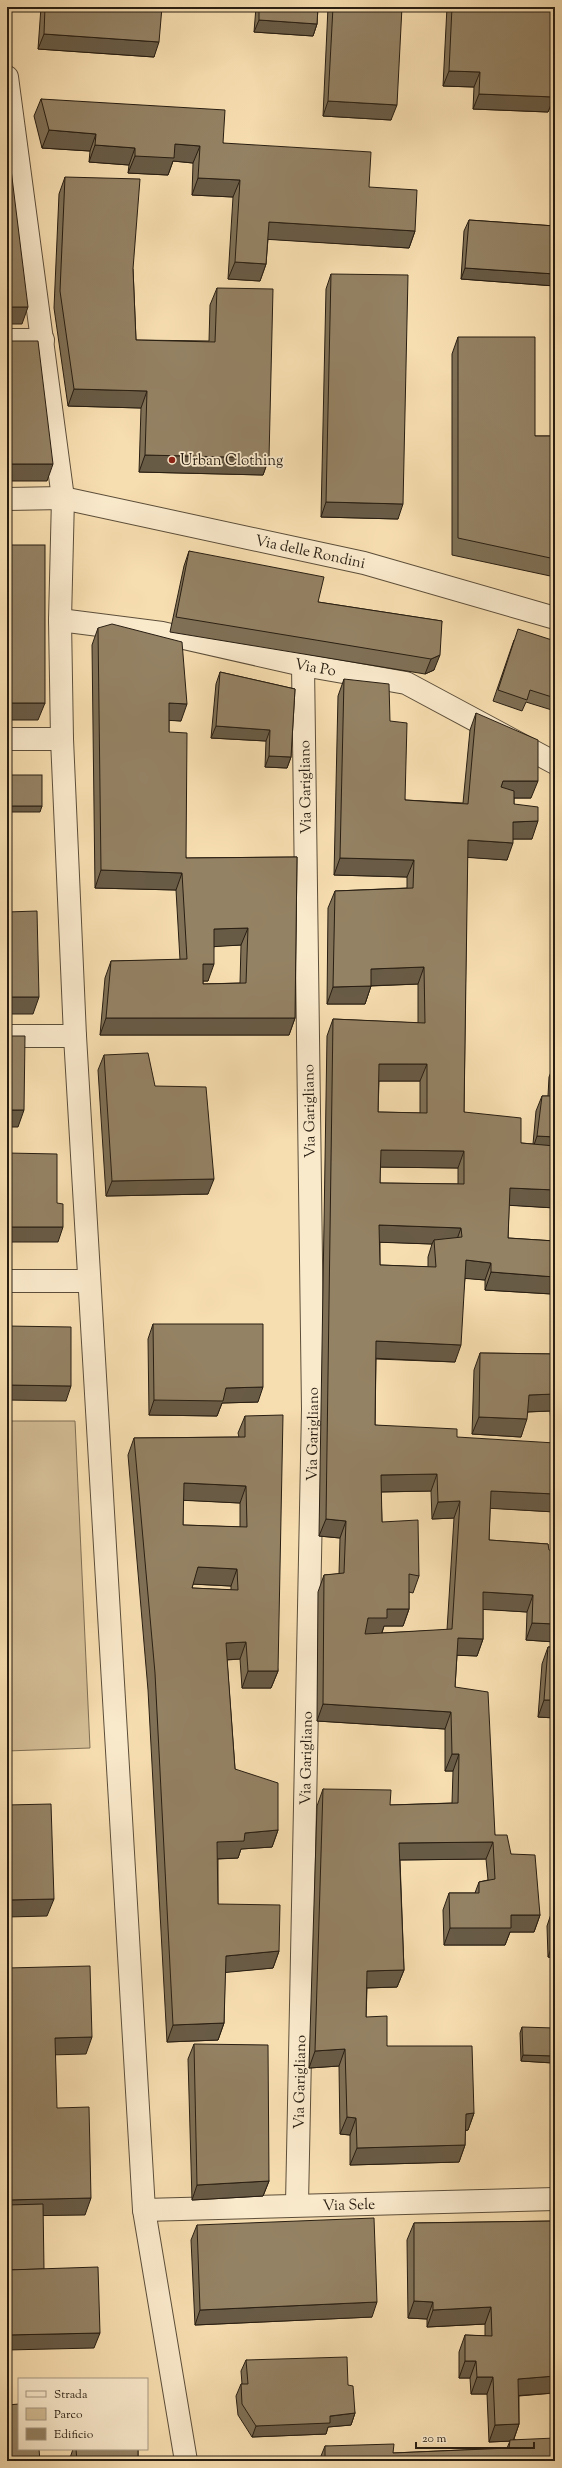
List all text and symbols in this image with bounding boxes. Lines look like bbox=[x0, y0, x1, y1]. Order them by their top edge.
place label: Urban Clothing bbox=[180, 451, 283, 472]
marker: Urban Clothing bbox=[167, 455, 177, 465]
street label: Via delle Rondini bbox=[253, 531, 367, 575]
street label: Via Po bbox=[292, 654, 337, 683]
street label: Via Garigliano bbox=[295, 740, 318, 834]
street label: Via Garigliano bbox=[299, 1064, 322, 1158]
street label: Via Garigliano bbox=[303, 1387, 325, 1481]
street label: Via Garigliano bbox=[296, 1711, 319, 1805]
street label: Via Garigliano bbox=[290, 2035, 312, 2129]
street label: Via Sele bbox=[322, 2195, 376, 2217]
legend bbox=[18, 2378, 148, 2450]
text: Strada bbox=[54, 2386, 88, 2404]
text: Parco bbox=[54, 2406, 83, 2424]
scale bar bbox=[416, 2424, 534, 2450]
text: Edificio bbox=[54, 2426, 94, 2444]
text: 20 m bbox=[422, 2430, 447, 2448]

